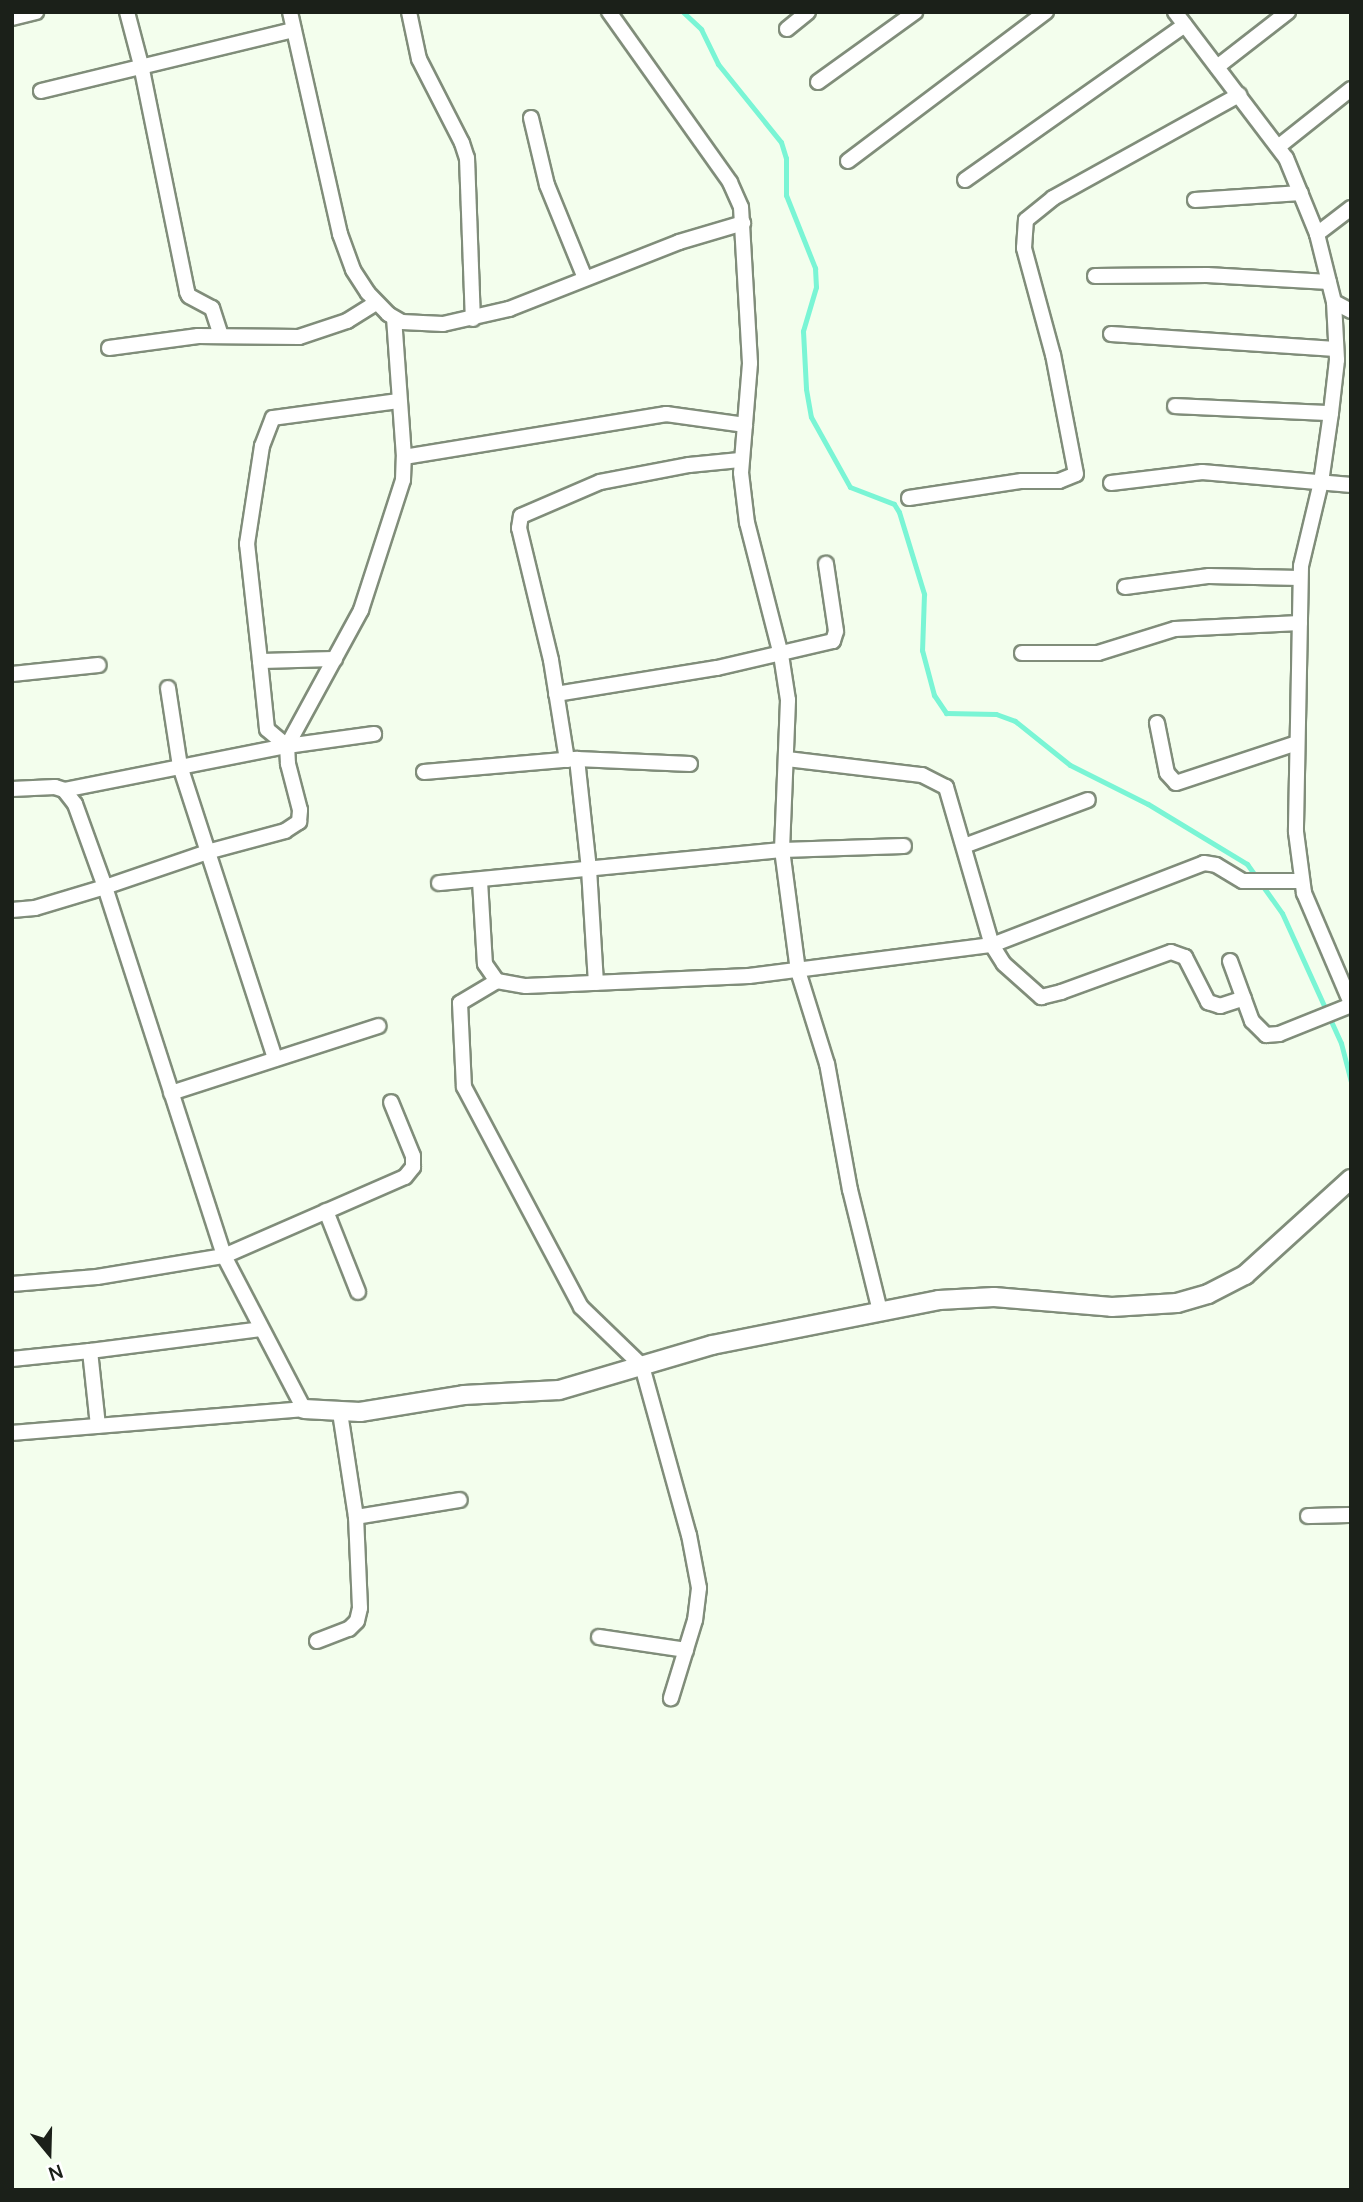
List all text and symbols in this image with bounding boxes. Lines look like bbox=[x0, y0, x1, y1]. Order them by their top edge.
north arrow bbox=[14, 2118, 84, 2188]
text: N bbox=[45, 2158, 67, 2187]

